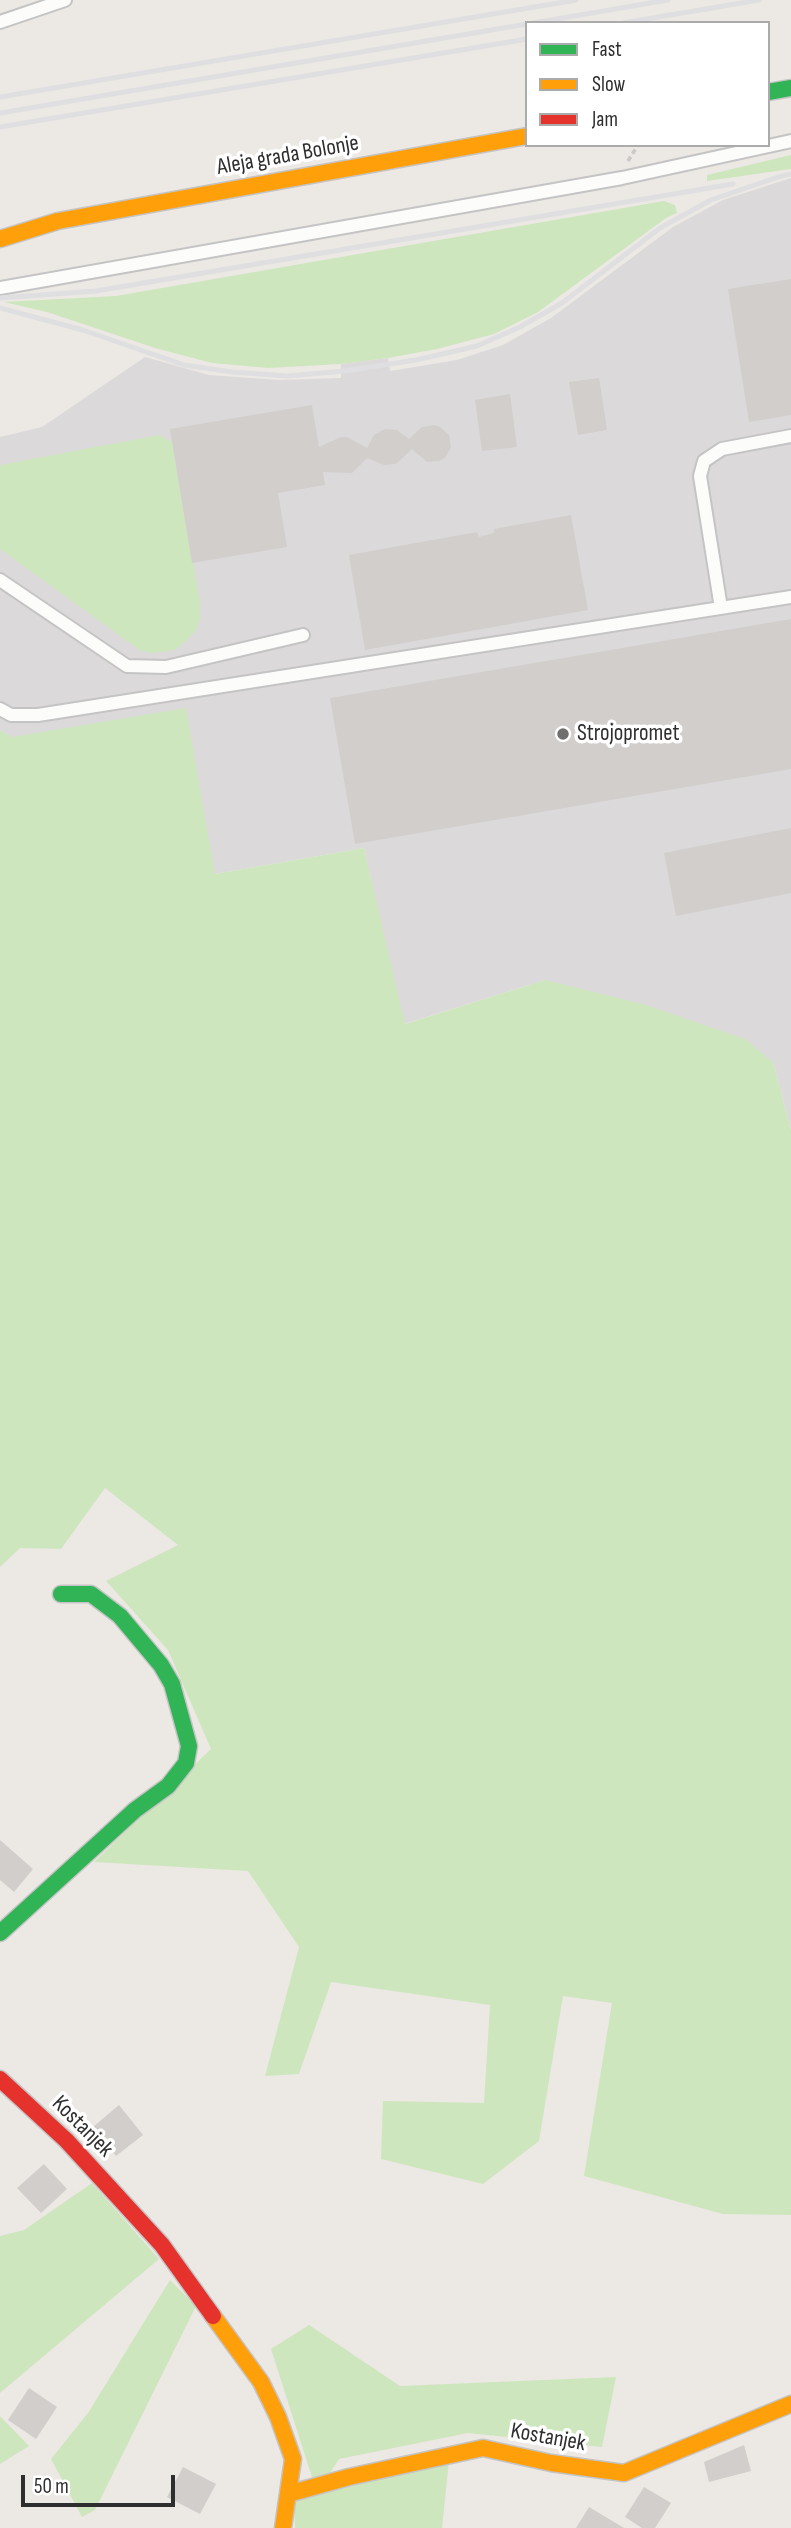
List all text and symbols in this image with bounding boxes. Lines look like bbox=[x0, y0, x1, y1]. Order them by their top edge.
legend bbox=[525, 21, 770, 147]
text: Fast bbox=[592, 37, 622, 62]
text: Slow bbox=[592, 72, 625, 97]
text: Jam bbox=[592, 107, 618, 132]
street label: Aleja grada Bolonje bbox=[215, 130, 361, 182]
place label: Strojopromet bbox=[577, 720, 680, 748]
marker: Strojopromet bbox=[555, 726, 571, 742]
street label: Kostanjek bbox=[46, 2091, 118, 2163]
street label: Kostanjek bbox=[508, 2418, 588, 2458]
scale bar bbox=[24, 2462, 178, 2506]
text: 50 m bbox=[34, 2474, 69, 2499]

